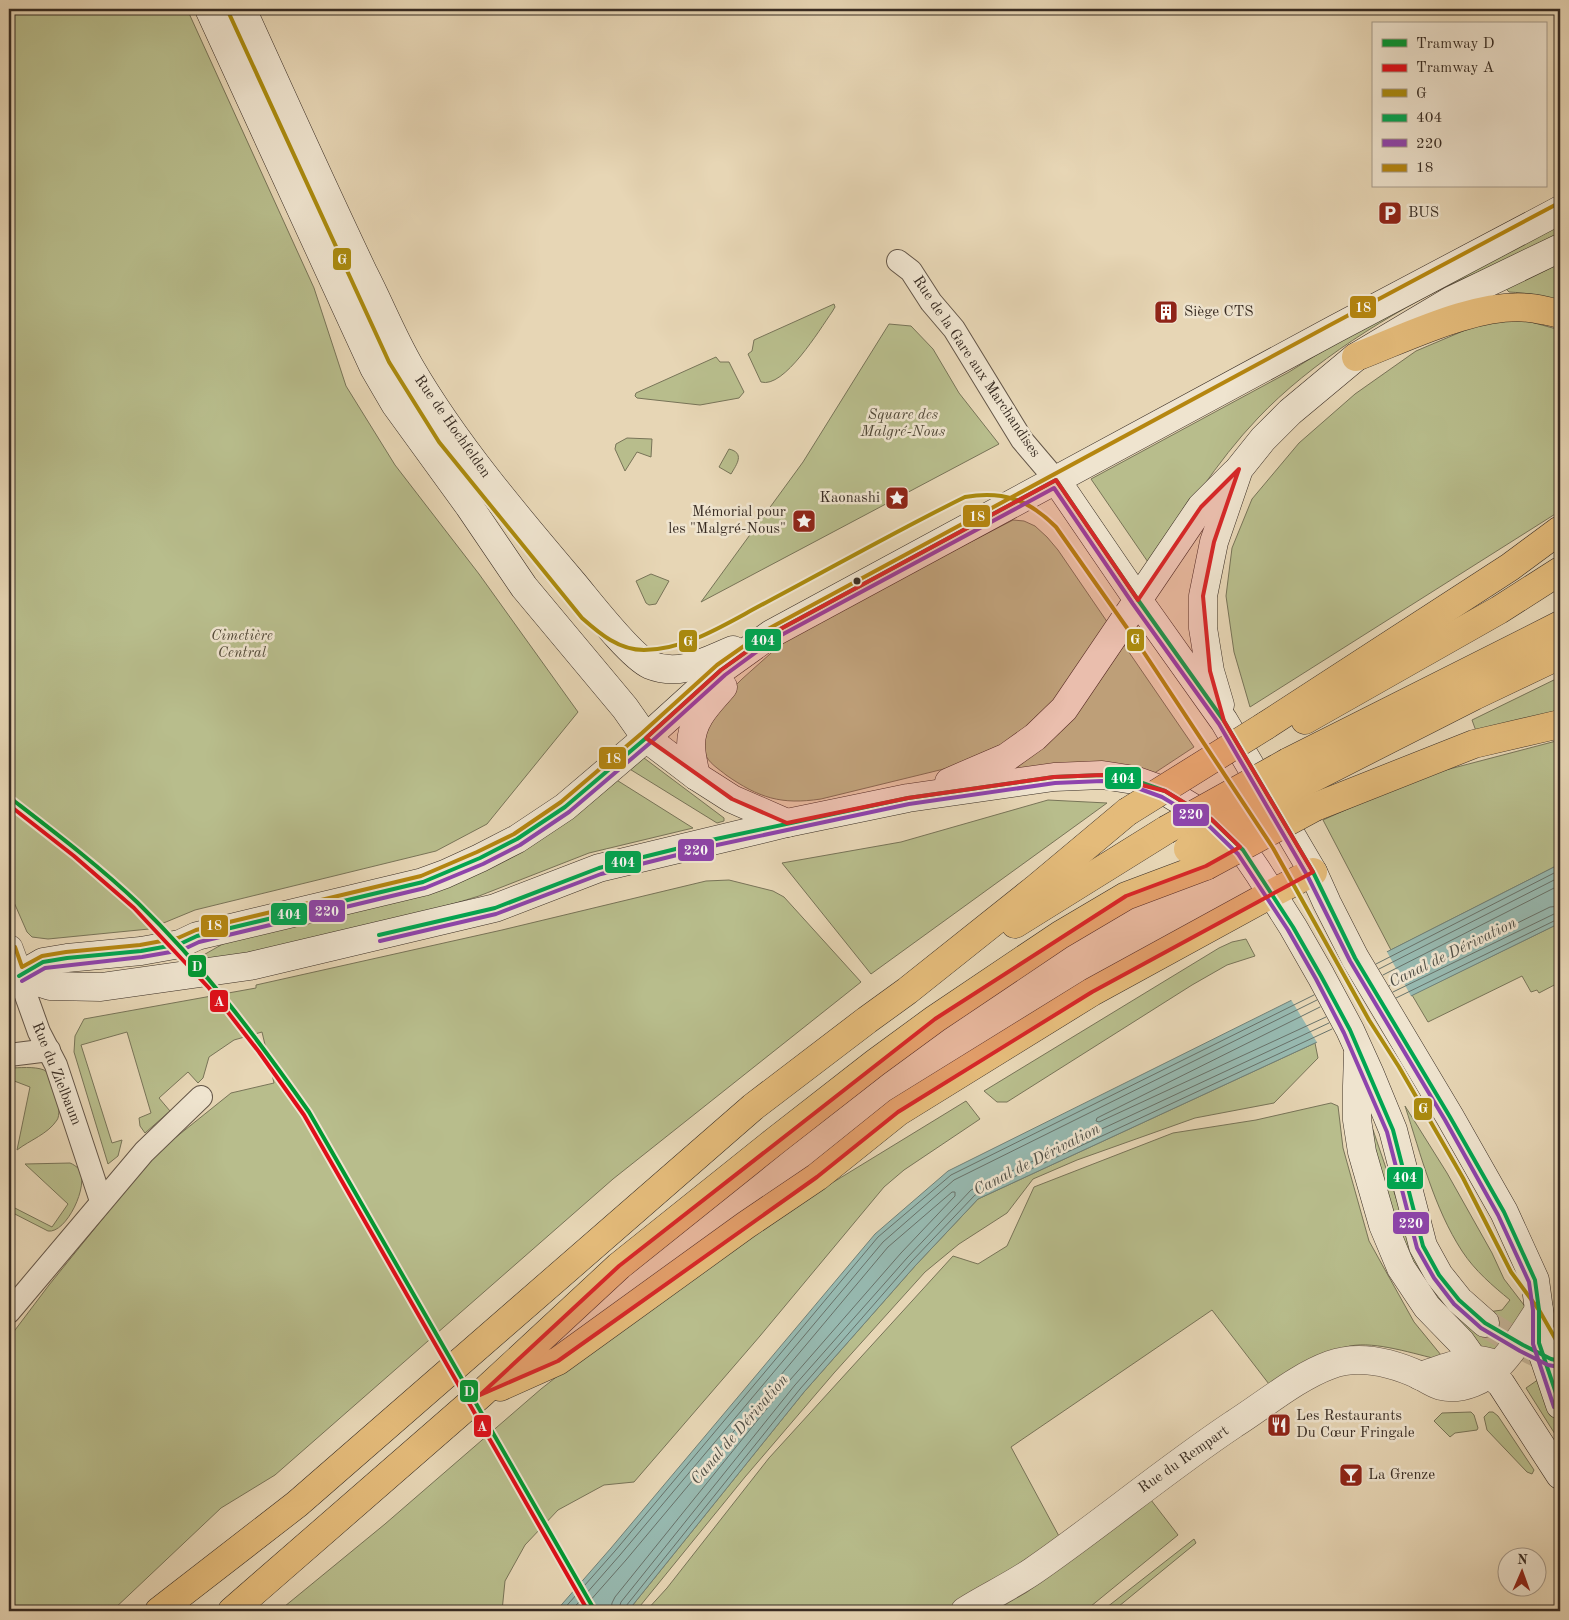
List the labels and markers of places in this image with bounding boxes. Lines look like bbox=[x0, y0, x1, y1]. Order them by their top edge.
parking icon: BUS bbox=[1377, 200, 1403, 226]
place label: BUS bbox=[1408, 206, 1439, 221]
building icon: Siège CTS bbox=[1153, 299, 1179, 325]
place label: Siège CTS bbox=[1184, 305, 1254, 320]
place icon: Kaonashi bbox=[884, 485, 910, 511]
place label: Kaonashi bbox=[820, 491, 880, 506]
place label: Mémorial pour les "Malgré-Nous" bbox=[668, 505, 786, 537]
place icon: Mémorial pour les "Malgré-Nous" bbox=[791, 508, 817, 534]
unlabelled marker bbox=[852, 576, 862, 586]
place label: Les Restaurants Du Cœur Fringale bbox=[1296, 1409, 1415, 1441]
restaurant icon: Les Restaurants Du Cœur Fringale bbox=[1266, 1412, 1292, 1438]
bar icon: La Grenze bbox=[1338, 1462, 1364, 1488]
place label: La Grenze bbox=[1368, 1468, 1435, 1483]

